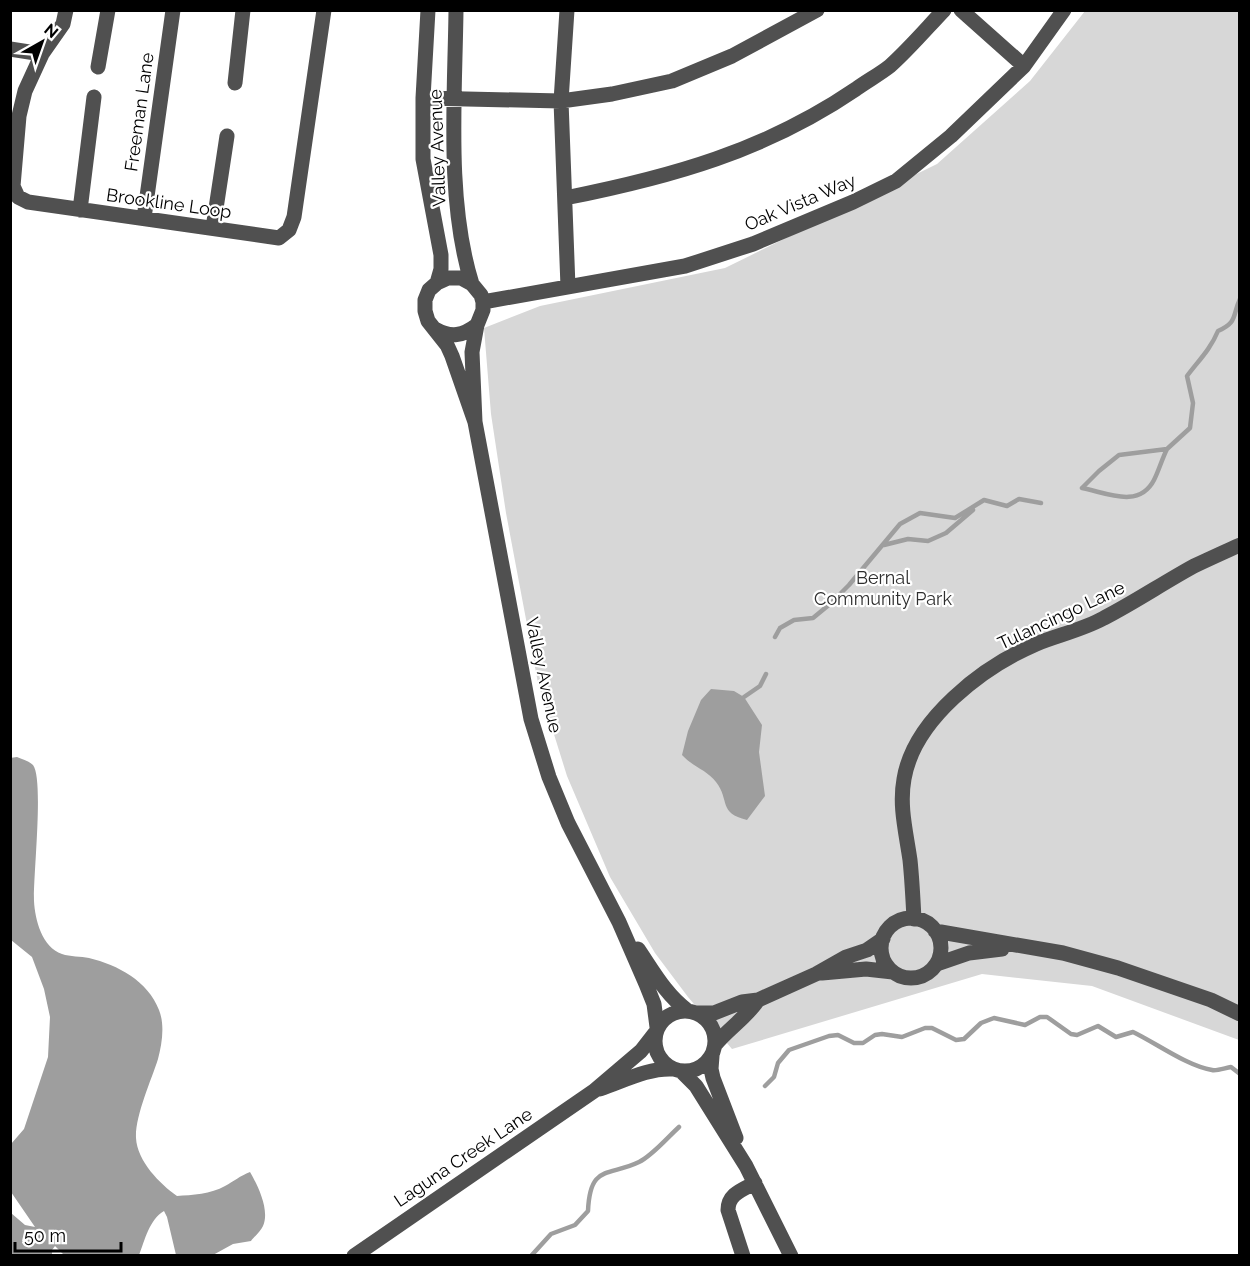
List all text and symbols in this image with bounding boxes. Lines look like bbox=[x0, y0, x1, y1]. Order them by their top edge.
north arrow bbox=[12, 12, 72, 72]
text: N bbox=[41, 20, 62, 42]
street label: Freeman Lane bbox=[120, 51, 158, 173]
street label: Valley Avenue bbox=[424, 88, 450, 207]
street label: Oak Vista Way bbox=[741, 169, 859, 235]
street label: Brookline Loop bbox=[105, 184, 233, 222]
park label: Bernal Community Park bbox=[814, 567, 952, 609]
street label: Tulancingo Lane bbox=[994, 576, 1128, 654]
street label: Valley Avenue bbox=[521, 615, 567, 735]
street label: Laguna Creek Lane bbox=[390, 1103, 536, 1211]
scale bar bbox=[15, 1215, 122, 1253]
text: 50 m bbox=[24, 1225, 66, 1246]

